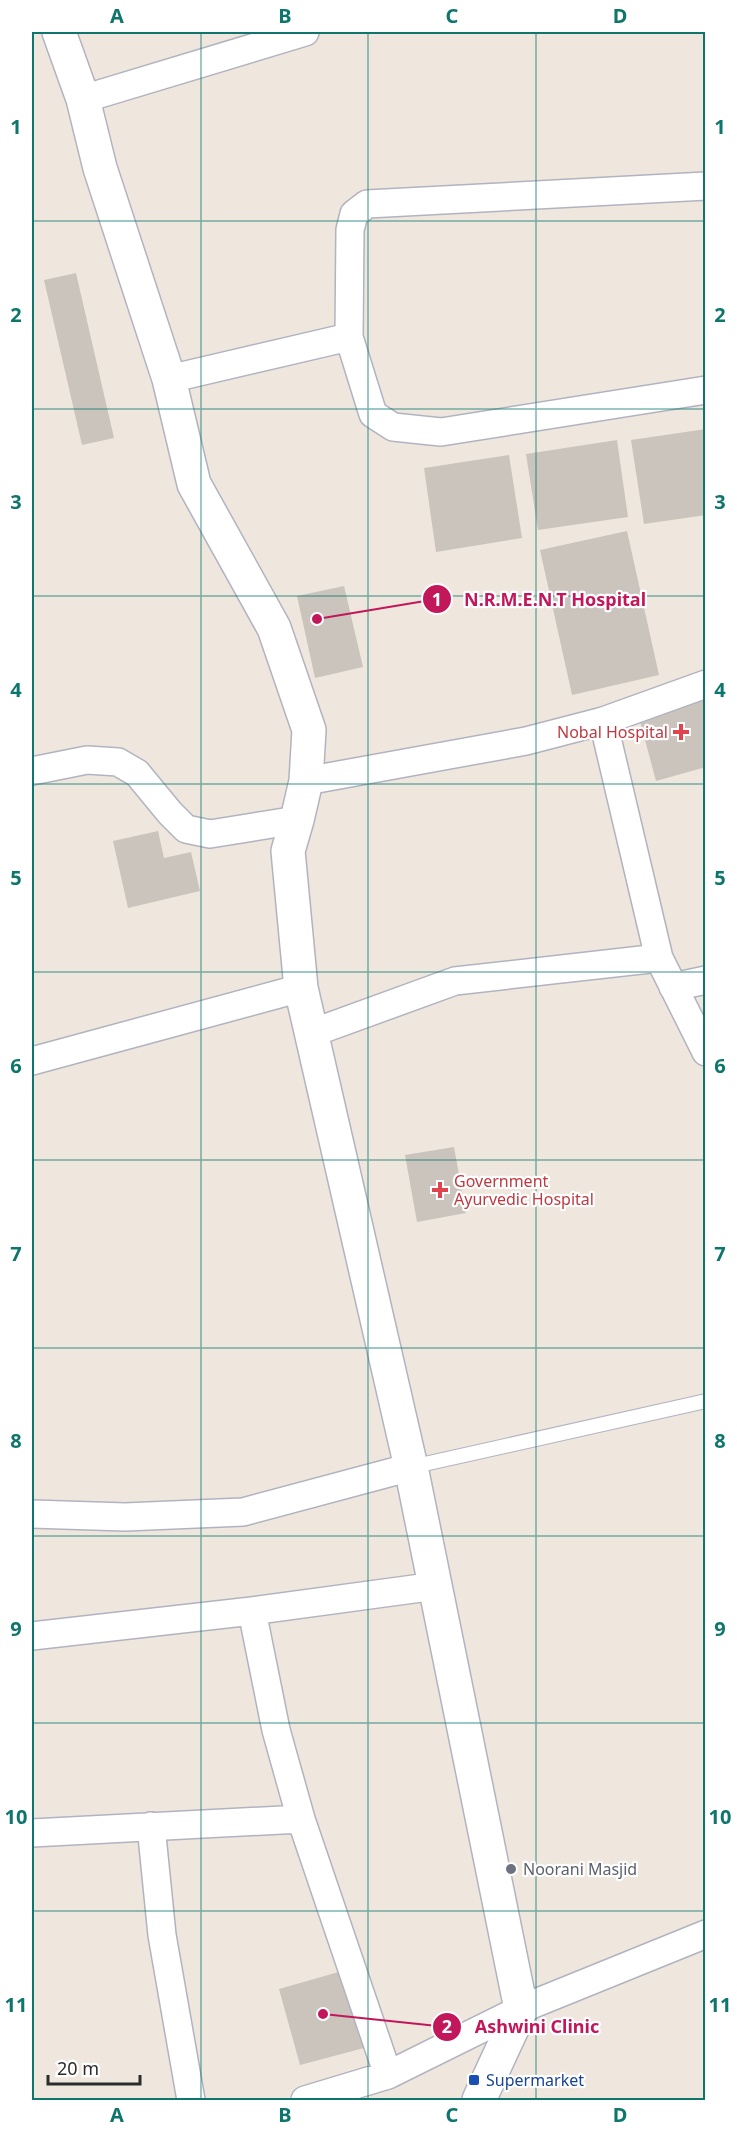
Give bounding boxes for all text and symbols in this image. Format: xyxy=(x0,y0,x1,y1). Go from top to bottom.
text: A xyxy=(110,2,124,29)
text: B xyxy=(278,2,292,29)
text: C xyxy=(446,2,459,29)
text: D xyxy=(613,2,627,29)
text: 1 xyxy=(10,113,22,140)
text: 1 xyxy=(714,113,726,140)
text: 2 xyxy=(10,301,22,328)
text: 2 xyxy=(714,301,726,328)
text: 3 xyxy=(10,488,22,515)
text: 3 xyxy=(714,488,726,515)
callout: N.R.M.E.N.T Hospital xyxy=(422,581,658,617)
text: 1 xyxy=(432,587,442,611)
text: N.R.M.E.N.T Hospital xyxy=(464,587,646,611)
text: 4 xyxy=(10,676,22,703)
text: 4 xyxy=(714,676,726,703)
place label: Nobal Hospital xyxy=(557,721,668,743)
marker: Nobal Hospital xyxy=(672,723,690,741)
text: 5 xyxy=(10,864,22,891)
text: 5 xyxy=(714,864,726,891)
text: 6 xyxy=(10,1052,22,1079)
text: 6 xyxy=(714,1052,726,1079)
place label: Government Ayurvedic Hospital xyxy=(454,1170,594,1210)
marker: Government Ayurvedic Hospital xyxy=(431,1181,449,1199)
text: 7 xyxy=(10,1240,22,1267)
text: 7 xyxy=(714,1240,726,1267)
text: 8 xyxy=(10,1427,22,1454)
text: 8 xyxy=(714,1427,726,1454)
text: 9 xyxy=(10,1615,22,1642)
text: 9 xyxy=(714,1615,726,1642)
text: 10 xyxy=(5,1803,27,1830)
text: 10 xyxy=(709,1803,731,1830)
place label: Noorani Masjid xyxy=(523,1858,637,1880)
marker: Noorani Masjid xyxy=(504,1862,518,1876)
text: 11 xyxy=(5,1991,27,2018)
text: 11 xyxy=(709,1991,731,2018)
callout: Ashwini Clinic xyxy=(432,2009,611,2045)
text: 2 xyxy=(442,2014,452,2038)
text: Ashwini Clinic xyxy=(475,2014,599,2038)
scale bar xyxy=(48,2048,140,2086)
text: 20 m xyxy=(57,2056,99,2080)
place label: Supermarket xyxy=(486,2069,584,2091)
marker: Supermarket xyxy=(467,2073,481,2087)
text: A xyxy=(110,2101,124,2128)
text: B xyxy=(278,2101,292,2128)
text: C xyxy=(446,2101,459,2128)
text: D xyxy=(613,2101,627,2128)

